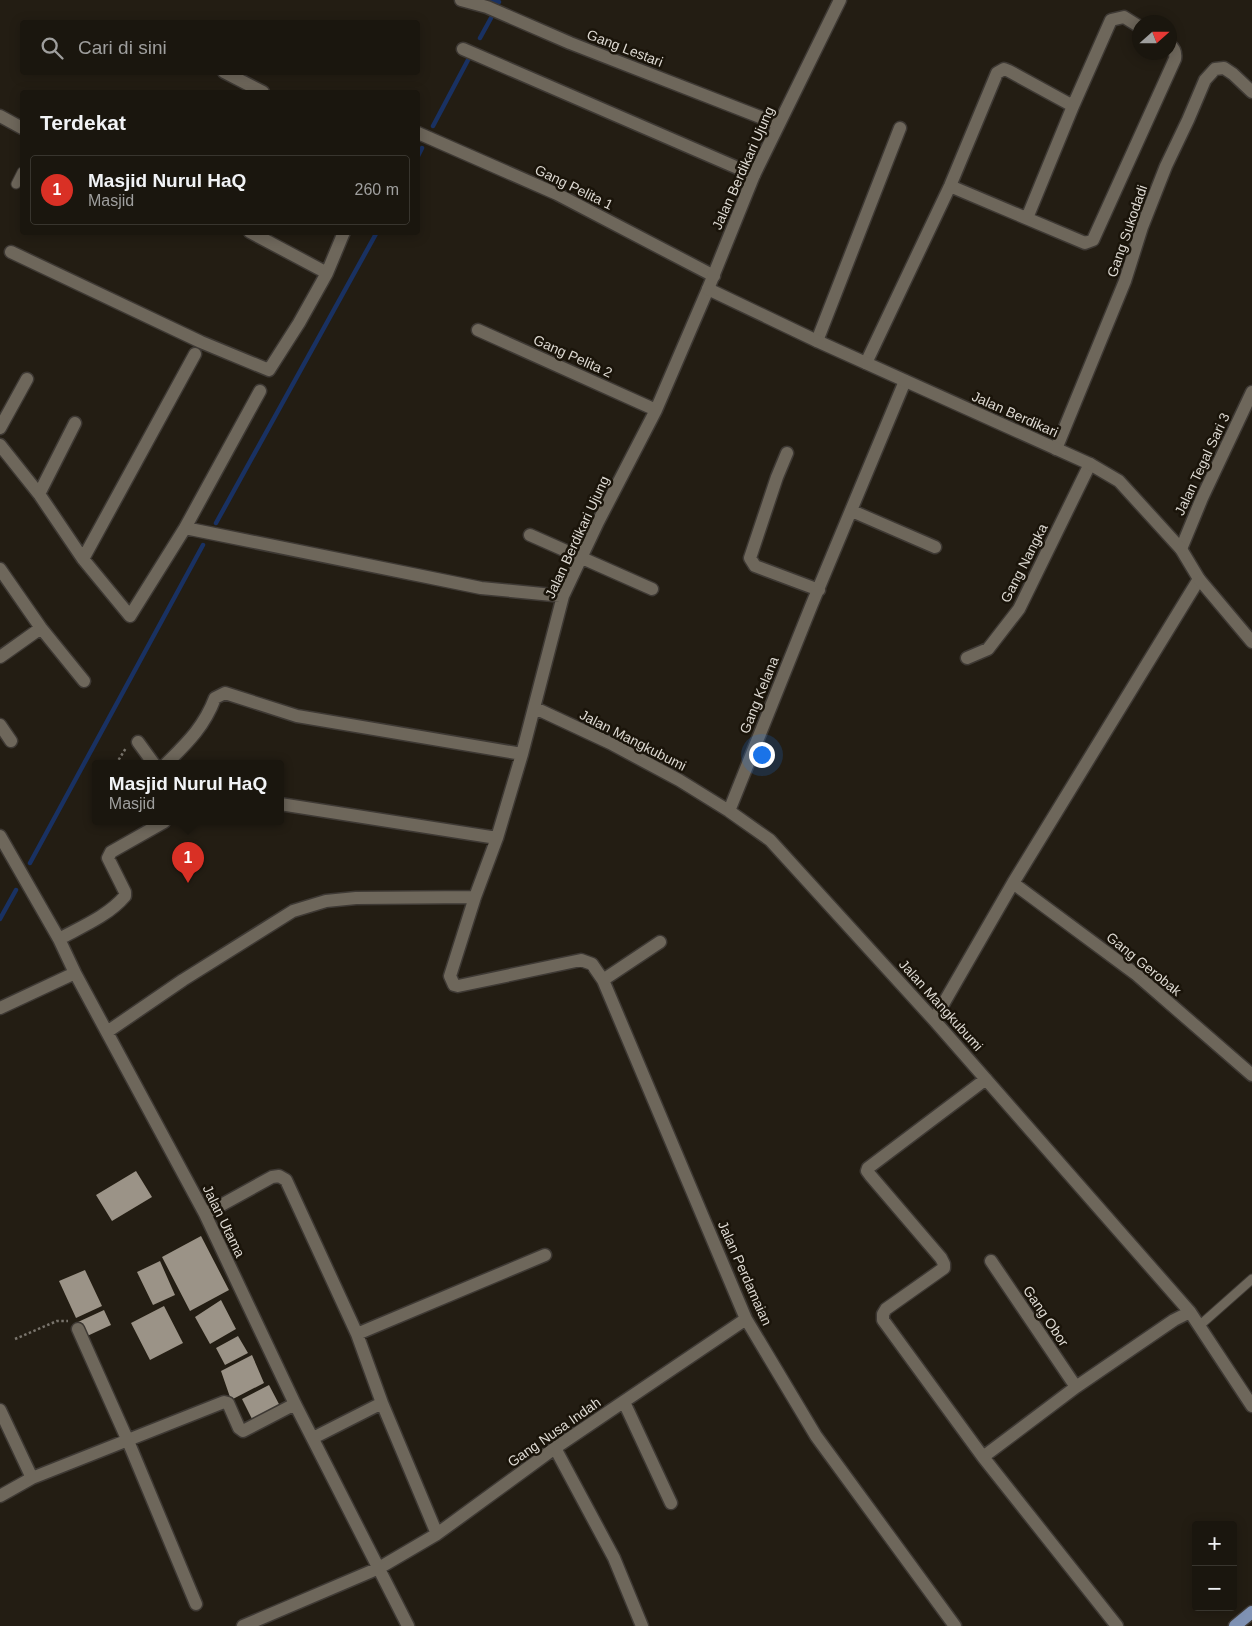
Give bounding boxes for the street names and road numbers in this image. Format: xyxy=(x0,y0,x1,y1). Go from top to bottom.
street label: Gang Lestari xyxy=(585,26,665,70)
street label: Jalan Berdikari Ujung xyxy=(709,104,777,232)
street label: Gang Pelita 1 xyxy=(532,161,616,213)
street label: Gang Sukodadi xyxy=(1104,183,1150,279)
street label: Gang Pelita 2 xyxy=(531,331,615,381)
street label: Jalan Berdikari xyxy=(969,388,1061,440)
street label: Jalan Tegal Sari 3 xyxy=(1171,410,1233,518)
street label: Jalan Berdikari Ujung xyxy=(542,473,612,601)
street label: Gang Nangka xyxy=(997,521,1051,605)
street label: Gang Kelana xyxy=(736,654,782,736)
street label: Jalan Mangkubumi xyxy=(577,706,689,774)
street label: Gang Gerobak xyxy=(1103,929,1185,1000)
street label: Jalan Mangkubumi xyxy=(896,956,986,1054)
street label: Jalan Utama xyxy=(200,1182,249,1260)
street label: Jalan Perdamaian xyxy=(715,1218,775,1328)
street label: Gang Obor xyxy=(1020,1283,1072,1349)
street label: Gang Nusa Indah xyxy=(504,1394,604,1470)

